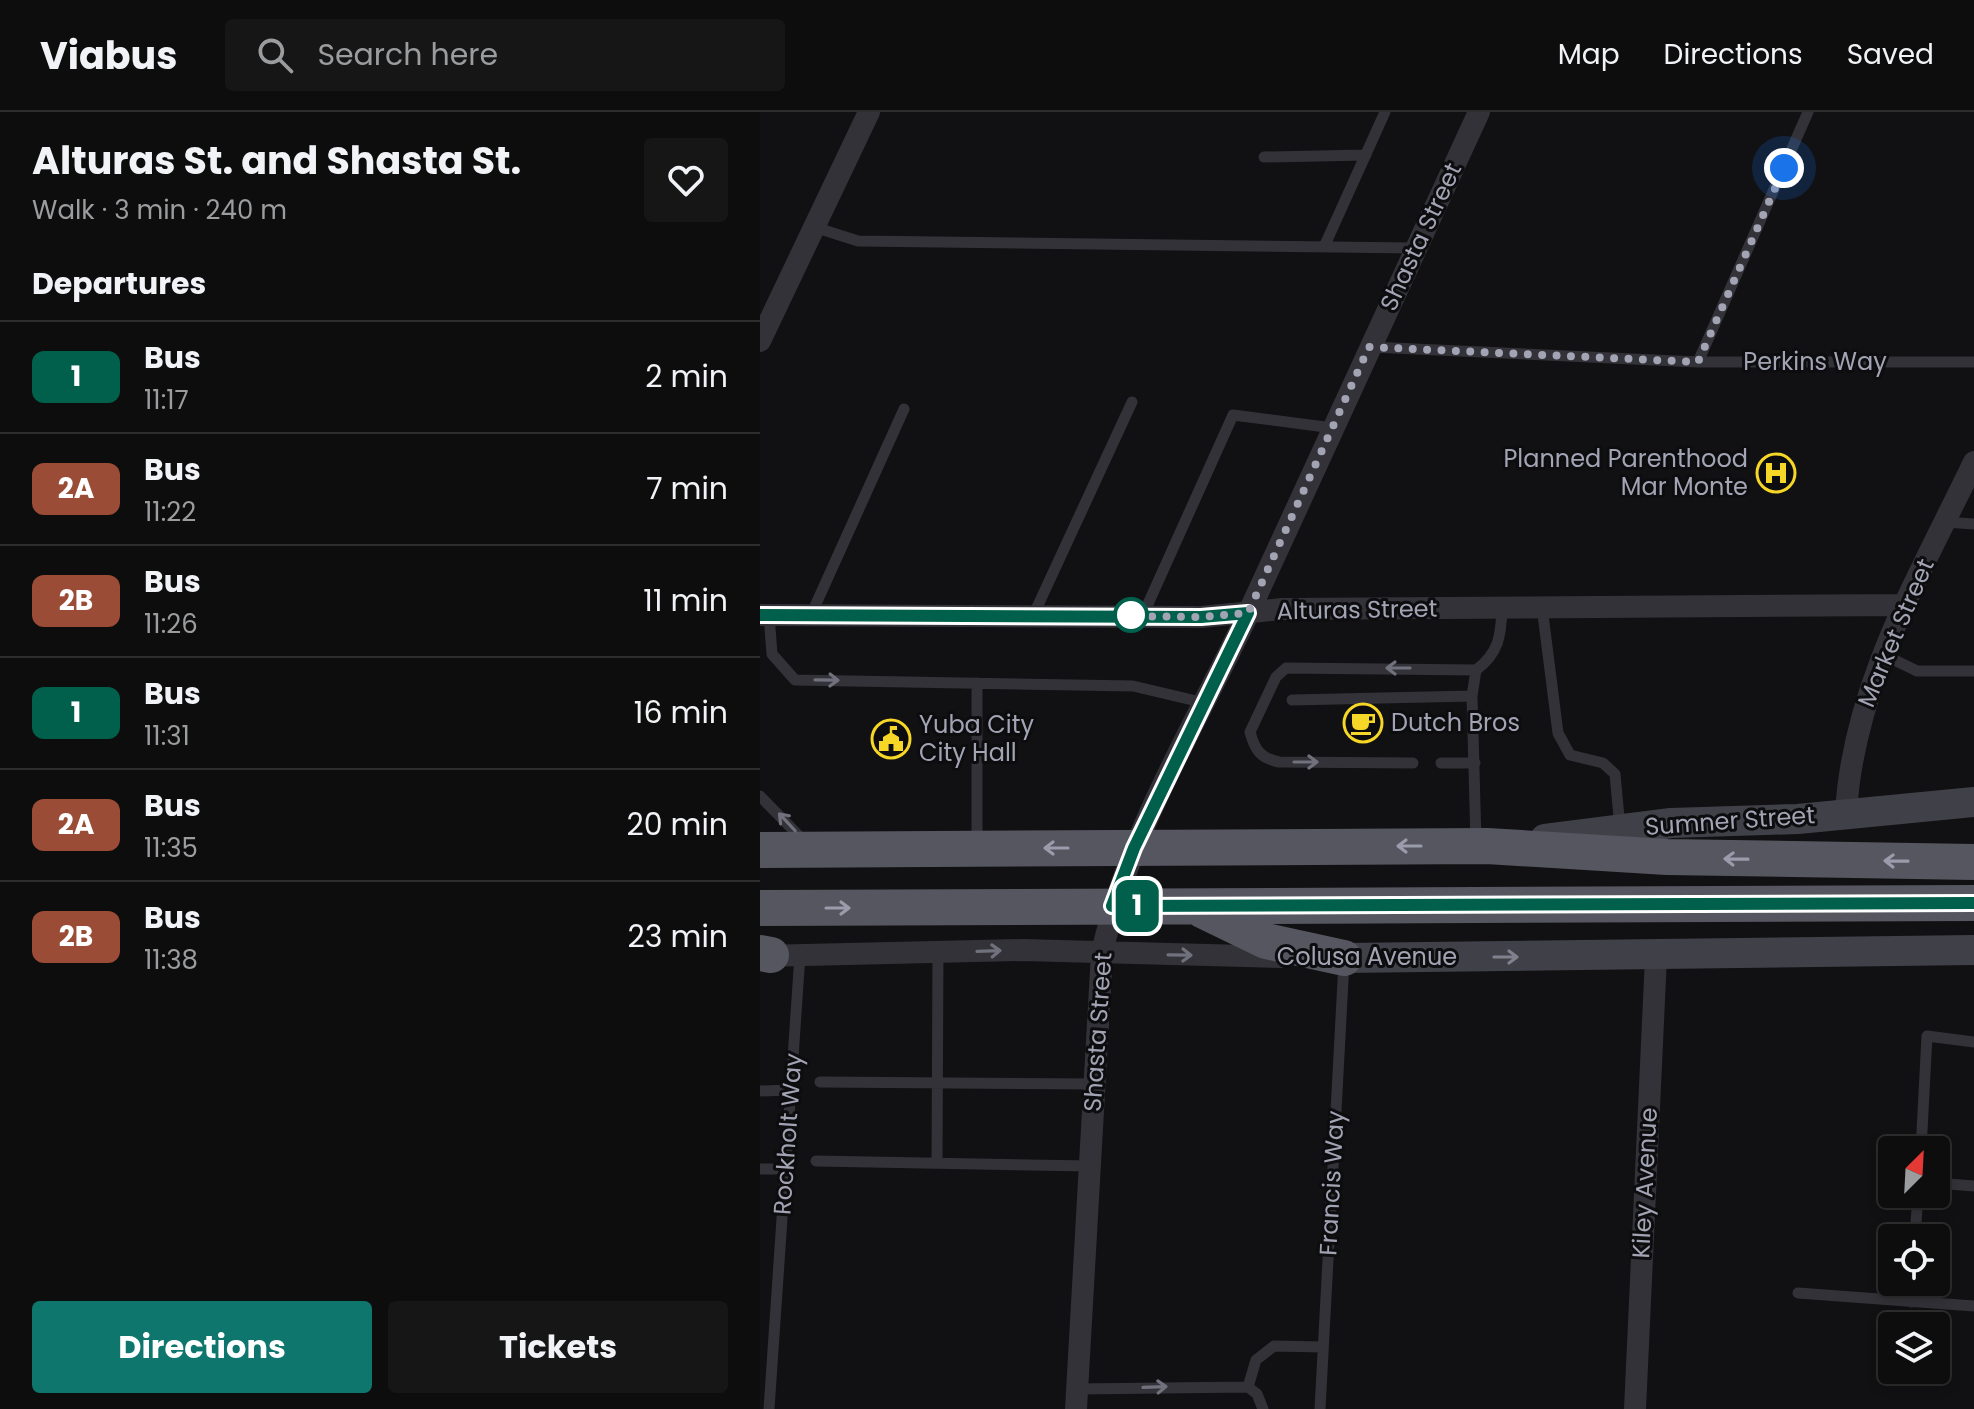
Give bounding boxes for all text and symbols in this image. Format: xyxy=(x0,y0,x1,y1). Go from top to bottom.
search box xyxy=(225,19,785,91)
text: Viabus xyxy=(40,29,177,82)
icon: search xyxy=(253,33,297,77)
text: Search here xyxy=(317,33,498,76)
text: Map xyxy=(1558,35,1620,74)
text: Directions xyxy=(1664,35,1803,74)
text: Saved xyxy=(1847,35,1934,74)
text: Alturas St. and Shasta St. xyxy=(32,134,521,187)
button: heart xyxy=(644,138,728,222)
your location xyxy=(1764,148,1804,188)
street label: Shasta Street xyxy=(1372,157,1469,316)
text: Walk · 3 min · 240 m xyxy=(32,192,287,228)
text: Departures xyxy=(32,262,206,305)
text: Bus xyxy=(144,336,201,379)
street label: Perkins Way xyxy=(1743,345,1887,378)
text: 2 min xyxy=(645,355,728,398)
text: 1 xyxy=(71,357,81,396)
text: 11:17 xyxy=(144,382,189,418)
place label: Planned Parenthood Mar Monte xyxy=(1503,442,1748,503)
text: Bus xyxy=(144,448,201,491)
hospital icon: Planned Parenthood Mar Monte xyxy=(1755,452,1797,494)
text: 7 min xyxy=(646,467,728,510)
text: 2A xyxy=(58,469,94,508)
text: 11:22 xyxy=(144,494,196,530)
street label: Market Street xyxy=(1849,553,1942,712)
text: Bus xyxy=(144,560,201,603)
text: 11 min xyxy=(643,579,728,622)
text: 2B xyxy=(59,581,93,620)
street label: Alturas Street xyxy=(1276,592,1438,627)
unlabelled marker xyxy=(1114,598,1148,632)
text: 11:26 xyxy=(144,606,198,642)
one-way arrow xyxy=(1385,660,1412,676)
text: Bus xyxy=(144,672,201,715)
one-way arrow xyxy=(813,673,840,688)
text: 16 min xyxy=(634,691,728,734)
text: 1 xyxy=(71,693,81,732)
cafe icon: Dutch Bros xyxy=(1342,702,1384,744)
place label: Dutch Bros xyxy=(1391,706,1520,739)
place label: Yuba City City Hall xyxy=(919,708,1034,769)
text: 11:31 xyxy=(144,718,190,754)
public building icon: Yuba City City Hall xyxy=(870,718,912,760)
one-way arrow xyxy=(1292,754,1319,770)
text: Bus xyxy=(144,784,201,827)
street label: Sumner Street xyxy=(1644,798,1816,843)
text: 20 min xyxy=(626,803,728,846)
text: 2A xyxy=(58,805,94,844)
one-way arrow xyxy=(777,812,796,832)
text: 11:35 xyxy=(144,830,198,866)
one-way arrow xyxy=(1396,838,1423,854)
one-way arrow xyxy=(1043,840,1070,856)
one-way arrow xyxy=(1723,851,1750,866)
one-way arrow xyxy=(1883,853,1910,869)
line badge: 1 xyxy=(1111,880,1163,932)
text: 1 xyxy=(1132,886,1142,925)
text: Bus xyxy=(144,896,201,939)
one-way arrow xyxy=(824,900,851,916)
text: 23 min xyxy=(628,915,728,958)
text: 2B xyxy=(59,917,93,956)
street label: Colusa Avenue xyxy=(1277,940,1457,973)
text: 11:38 xyxy=(144,942,198,978)
one-way arrow xyxy=(975,943,1002,958)
one-way arrow xyxy=(1166,947,1193,962)
one-way arrow xyxy=(1492,949,1519,965)
street label: Shasta Street xyxy=(1075,951,1120,1113)
street label: Rockholt Way xyxy=(765,1052,810,1216)
street label: Kiley Avenue xyxy=(1624,1107,1665,1259)
street label: Francis Way xyxy=(1311,1109,1352,1256)
north arrow xyxy=(1878,1136,1950,1208)
map controls xyxy=(1878,1136,1950,1384)
button: locate xyxy=(1878,1224,1950,1296)
button: Directions xyxy=(32,1301,372,1393)
button: Tickets xyxy=(388,1301,728,1393)
button: layers xyxy=(1878,1312,1950,1384)
one-way arrow xyxy=(1141,1379,1168,1395)

